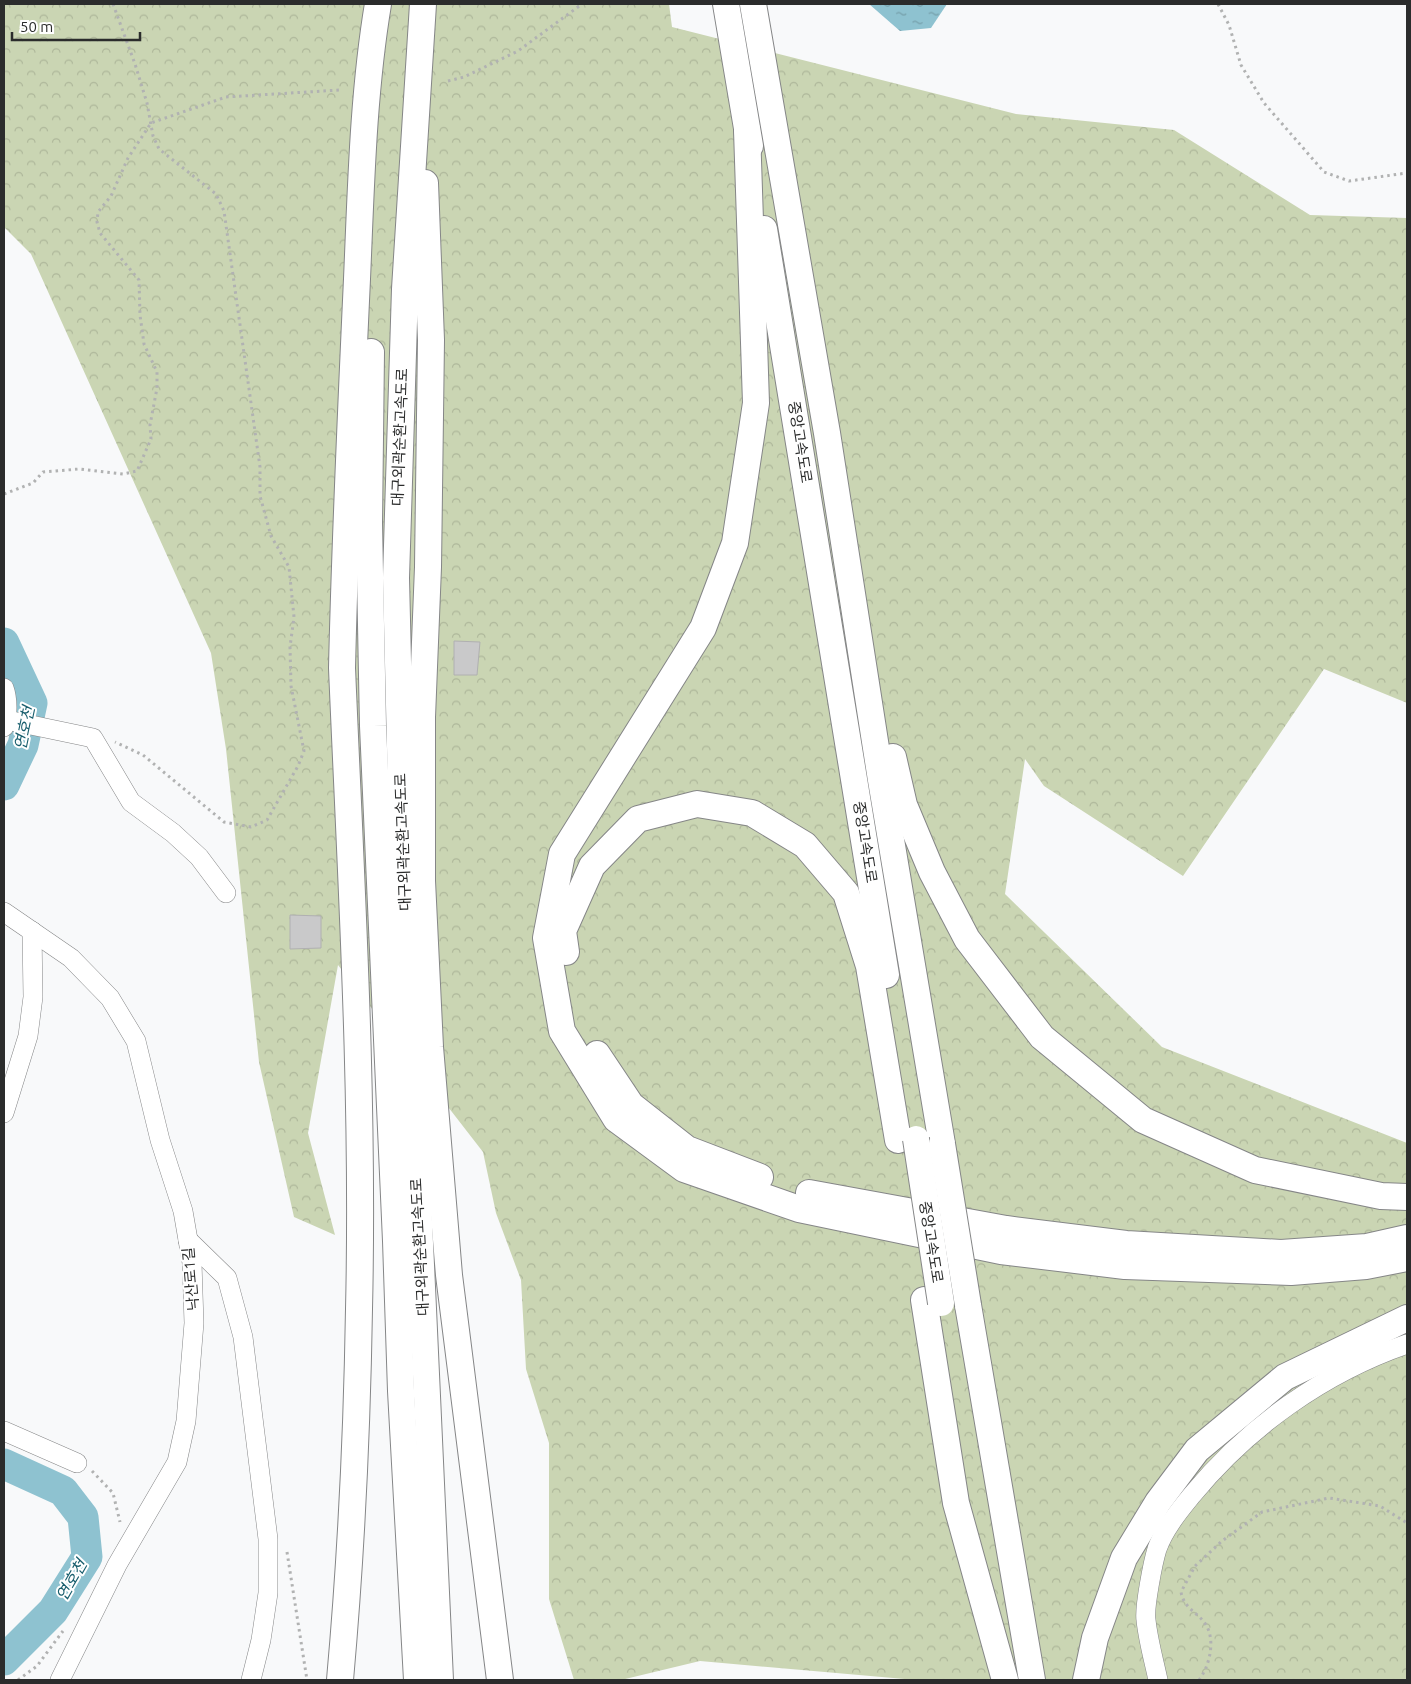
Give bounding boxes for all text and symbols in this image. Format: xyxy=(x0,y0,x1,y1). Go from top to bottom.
scale bar xyxy=(12,10,140,42)
text: 50 m xyxy=(20,18,53,35)
street label: 대구외곽순환고속도로 xyxy=(389,368,410,506)
street label: 중앙고속도로 xyxy=(786,400,815,484)
water label: 연호천 xyxy=(11,702,38,751)
street label: 대구외곽순환고속도로 xyxy=(392,773,413,911)
street label: 중앙고속도로 xyxy=(851,800,880,884)
street label: 대구외곽순환고속도로 xyxy=(407,1178,432,1316)
street label: 중앙고속도로 xyxy=(917,1200,946,1284)
street label: 낙산로1길 xyxy=(179,1247,202,1311)
water label: 연호천 xyxy=(52,1554,91,1604)

